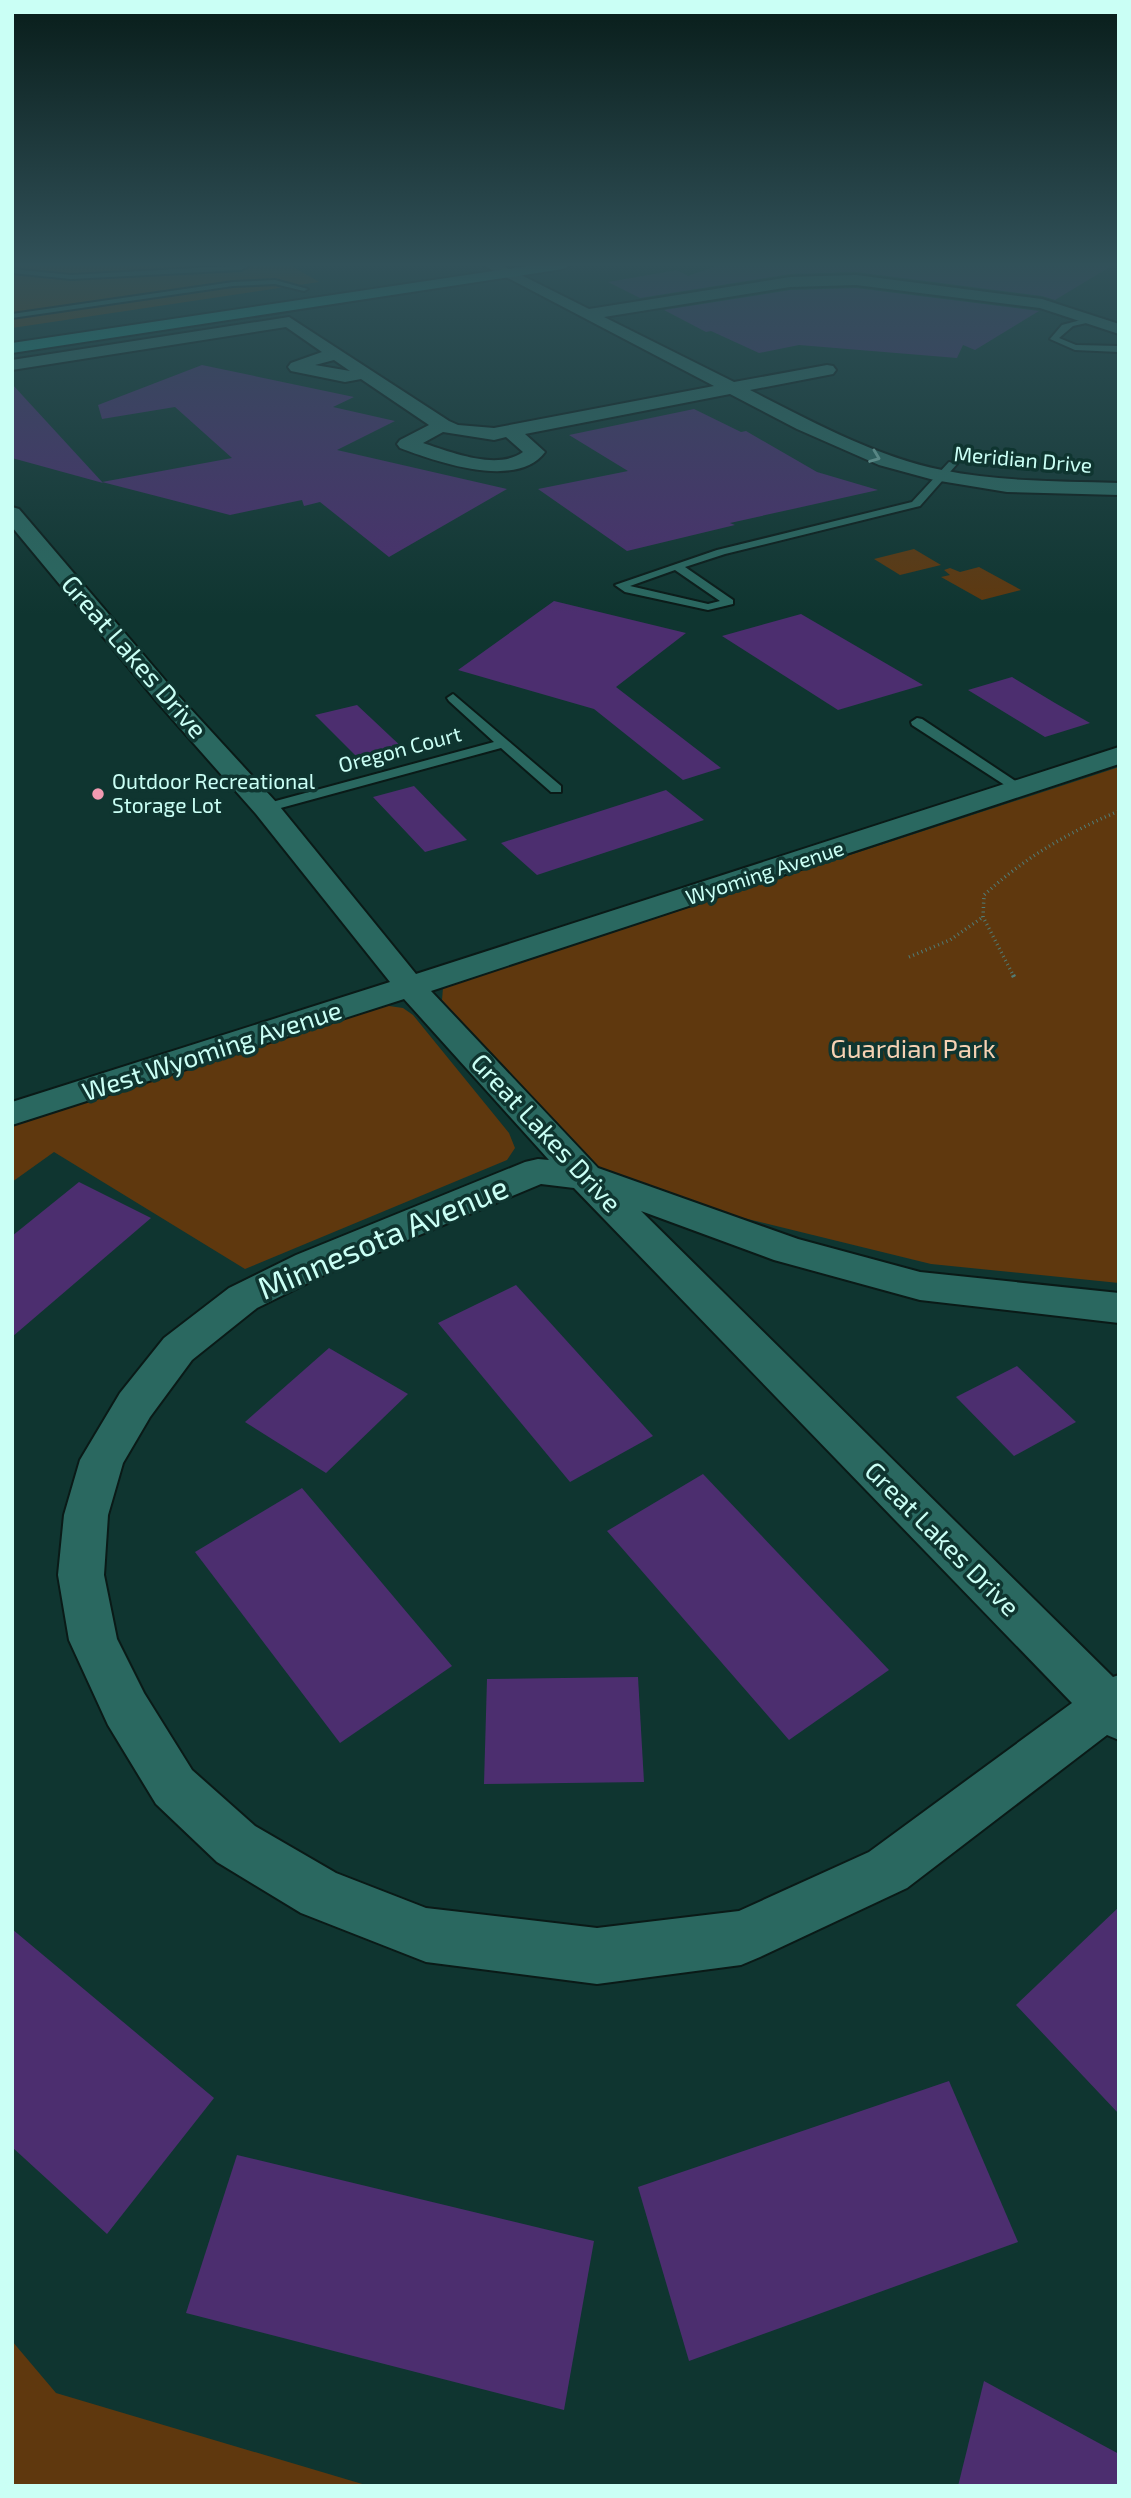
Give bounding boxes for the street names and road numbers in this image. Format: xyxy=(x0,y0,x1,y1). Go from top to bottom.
street label: Meridian Drive xyxy=(953,440,1093,477)
street label: Great Lakes Drive xyxy=(56,568,214,744)
street label: Oregon Court xyxy=(335,720,464,777)
street label: Wyoming Avenue xyxy=(682,834,847,909)
street label: West Wyoming Avenue xyxy=(78,993,345,1106)
street label: Great Lakes Drive xyxy=(466,1046,629,1218)
street label: Minnesota Avenue xyxy=(251,1166,513,1306)
street label: Great Lakes Drive xyxy=(859,1454,1027,1622)

